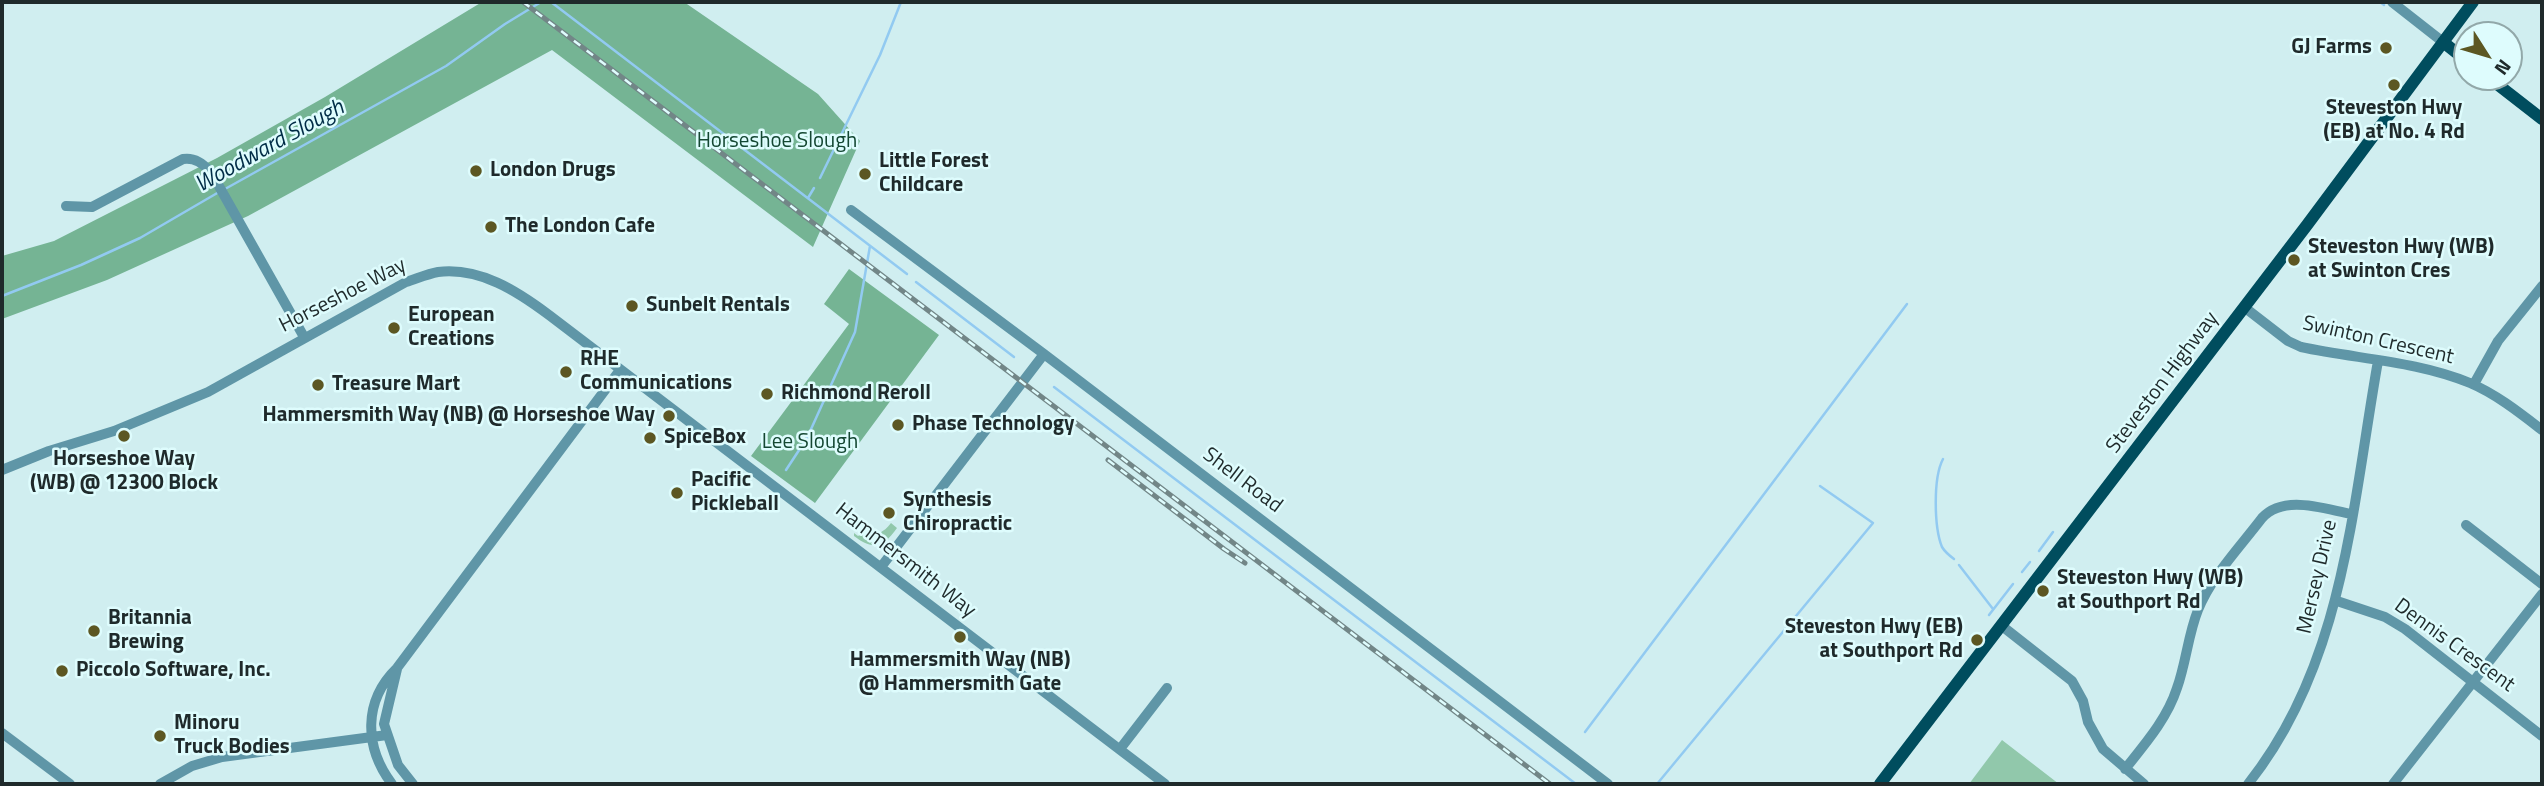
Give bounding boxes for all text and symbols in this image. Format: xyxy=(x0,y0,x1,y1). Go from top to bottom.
north arrow xyxy=(2453,21,2523,91)
place label: GJ Farms xyxy=(2291,35,2372,61)
marker: GJ Farms xyxy=(2378,40,2394,56)
text: N xyxy=(2488,54,2519,82)
marker: Steveston Hwy (EB) at No. 4 Rd xyxy=(2386,77,2402,93)
water label: Woodward Slough xyxy=(191,95,349,199)
place label: Steveston Hwy (EB) at No. 4 Rd xyxy=(2323,96,2465,146)
park label: Horseshoe Slough xyxy=(697,129,857,155)
place label: Little Forest Childcare xyxy=(879,149,989,199)
place label: London Drugs xyxy=(490,158,616,184)
marker: London Drugs xyxy=(468,163,484,179)
marker: Little Forest Childcare xyxy=(857,166,873,182)
place label: The London Cafe xyxy=(505,214,655,240)
marker: The London Cafe xyxy=(483,219,499,235)
place label: Steveston Hwy (WB) at Swinton Cres xyxy=(2308,235,2494,285)
marker: Steveston Hwy (WB) at Swinton Cres xyxy=(2286,252,2302,268)
street label: Horseshoe Way xyxy=(275,253,411,339)
place label: Sunbelt Rentals xyxy=(646,293,790,319)
marker: Sunbelt Rentals xyxy=(624,298,640,314)
place label: European Creations xyxy=(408,303,495,353)
street label: Steveston Highway xyxy=(2102,307,2224,459)
street label: Swinton Crescent xyxy=(2300,311,2456,371)
marker: European Creations xyxy=(386,320,402,336)
place label: RHE Communications xyxy=(580,347,732,397)
marker: RHE Communications xyxy=(558,364,574,380)
place label: Treasure Mart xyxy=(332,372,460,398)
marker: Treasure Mart xyxy=(310,377,326,393)
place label: Richmond Reroll xyxy=(781,381,931,407)
marker: Richmond Reroll xyxy=(759,386,775,402)
place label: Hammersmith Way (NB) @ Horseshoe Way xyxy=(263,403,655,429)
marker: Hammersmith Way (NB) @ Horseshoe Way xyxy=(661,408,677,424)
place label: Phase Technology xyxy=(912,412,1075,438)
marker: Phase Technology xyxy=(890,417,906,433)
place label: SpiceBox xyxy=(664,425,746,451)
marker: Horseshoe Way (WB) @ 12300 Block xyxy=(116,428,132,444)
marker: SpiceBox xyxy=(642,430,658,446)
park label: Lee Slough xyxy=(762,430,858,456)
street label: Shell Road xyxy=(1197,443,1287,519)
place label: Horseshoe Way (WB) @ 12300 Block xyxy=(30,447,218,497)
place label: Pacific Pickleball xyxy=(691,468,779,518)
marker: Pacific Pickleball xyxy=(669,485,685,501)
place label: Synthesis Chiropractic xyxy=(903,488,1012,538)
street label: Hammersmith Way xyxy=(830,498,980,624)
marker: Synthesis Chiropractic xyxy=(881,505,897,521)
street label: Mersey Drive xyxy=(2293,518,2343,636)
place label: Steveston Hwy (WB) at Southport Rd xyxy=(2057,566,2243,616)
marker: Steveston Hwy (WB) at Southport Rd xyxy=(2035,583,2051,599)
street label: Dennis Crescent xyxy=(2389,594,2519,698)
place label: Britannia Brewing xyxy=(108,606,192,656)
place label: Steveston Hwy (EB) at Southport Rd xyxy=(1785,615,1963,665)
marker: Britannia Brewing xyxy=(86,623,102,639)
marker: Hammersmith Way (NB) @ Hammersmith Gate xyxy=(952,629,968,645)
marker: Steveston Hwy (EB) at Southport Rd xyxy=(1969,632,1985,648)
place label: Hammersmith Way (NB) @ Hammersmith Gate xyxy=(850,648,1070,698)
place label: Piccolo Software, Inc. xyxy=(76,658,271,684)
marker: Piccolo Software, Inc. xyxy=(54,663,70,679)
place label: Minoru Truck Bodies xyxy=(174,711,290,761)
marker: Minoru Truck Bodies xyxy=(152,728,168,744)

